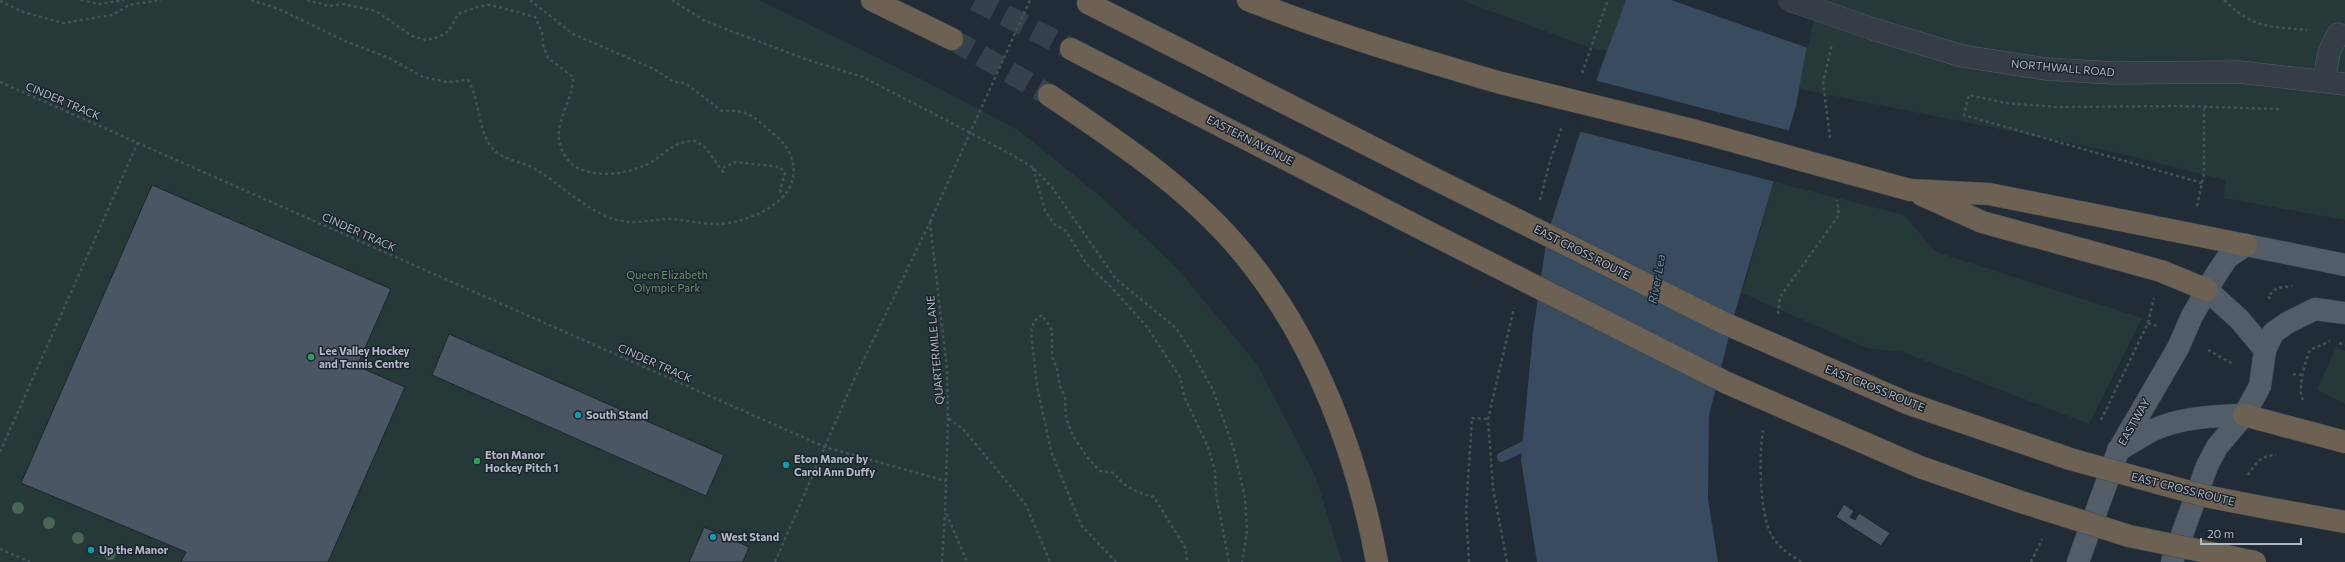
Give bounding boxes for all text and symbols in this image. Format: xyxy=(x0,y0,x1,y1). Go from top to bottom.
street label: NORTHWALL ROAD xyxy=(2011,56,2115,79)
street label: CINDER TRACK xyxy=(24,79,103,122)
street label: EASTERN AVENUE xyxy=(1205,112,1296,167)
street label: CINDER TRACK xyxy=(320,209,399,254)
street label: EAST CROSS ROUTE xyxy=(1532,222,1632,281)
water label: River Lea xyxy=(1645,253,1667,305)
park label: Queen Elizabeth Olympic Park xyxy=(626,268,708,294)
street label: QUARTERMILE LANE xyxy=(923,295,946,405)
street label: CINDER TRACK xyxy=(616,340,695,385)
place label: Lee Valley Hockey and Tennis Centre xyxy=(319,344,410,370)
marker: Lee Valley Hockey and Tennis Centre xyxy=(306,352,316,362)
street label: EAST CROSS ROUTE xyxy=(1824,362,1927,413)
street label: EASTWAY xyxy=(2115,396,2152,447)
place label: South Stand xyxy=(586,408,648,421)
marker: South Stand xyxy=(573,410,583,420)
place label: Eton Manor Hockey Pitch 1 xyxy=(485,448,559,474)
place label: Eton Manor by Carol Ann Duffy xyxy=(794,452,875,478)
marker: Eton Manor Hockey Pitch 1 xyxy=(472,456,482,466)
marker: Eton Manor by Carol Ann Duffy xyxy=(781,460,791,470)
street label: EAST CROSS ROUTE xyxy=(2130,469,2236,508)
scale bar xyxy=(2201,520,2301,546)
text: 20 m xyxy=(2207,526,2234,540)
place label: West Stand xyxy=(721,530,779,543)
marker: West Stand xyxy=(708,532,718,542)
place label: Up the Manor xyxy=(99,543,169,556)
marker: Up the Manor xyxy=(86,545,96,555)

